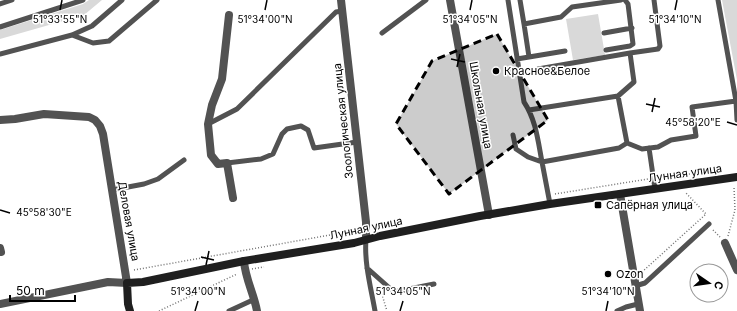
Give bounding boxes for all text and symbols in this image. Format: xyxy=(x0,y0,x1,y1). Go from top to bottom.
text: 51°33'55"N xyxy=(33,13,87,25)
text: 51°34'00"N xyxy=(237,13,293,25)
text: 51°34'05"N xyxy=(443,13,497,25)
text: 51°34'10"N xyxy=(649,13,701,25)
street label: Школьная улица xyxy=(466,60,496,150)
street label: Зоологическая улица xyxy=(330,63,356,179)
place label: Красное&Белое xyxy=(504,64,590,78)
marker: Красное&Белое xyxy=(491,66,501,76)
text: 45°58'20"E xyxy=(665,116,721,128)
street label: Лунная улица xyxy=(647,161,723,185)
street label: Деловая улица xyxy=(115,180,143,262)
place label: Сапёрная улица xyxy=(606,198,693,212)
marker: Сапёрная улица xyxy=(593,200,603,210)
text: 45°58'30"E xyxy=(16,206,72,218)
street label: Лунная улица xyxy=(328,213,404,243)
north arrow xyxy=(689,263,729,303)
place label: Ozon xyxy=(616,267,643,281)
marker: Ozon xyxy=(603,269,613,279)
scale bar xyxy=(10,277,75,303)
text: С xyxy=(711,280,726,291)
text: 50 m xyxy=(16,283,45,298)
text: 51°34'00"N xyxy=(170,285,226,297)
text: 51°34'05"N xyxy=(376,285,430,297)
text: 51°34'10"N xyxy=(582,285,634,297)

